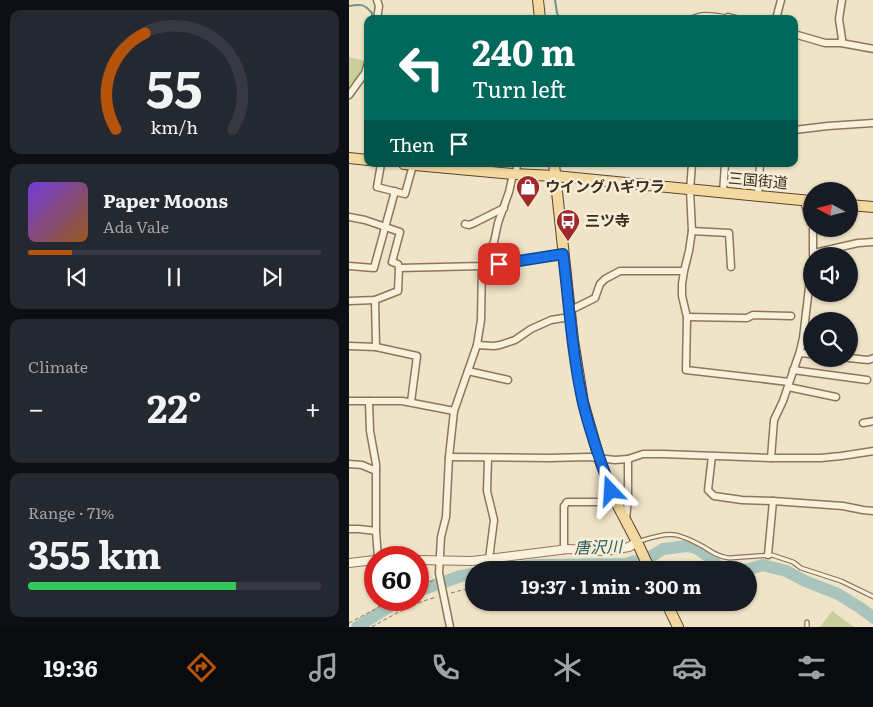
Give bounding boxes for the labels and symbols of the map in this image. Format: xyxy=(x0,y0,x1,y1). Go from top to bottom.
street label: 三国街道 xyxy=(727,165,789,194)
shop icon: ウイングハギワラ xyxy=(515,174,541,208)
place label: ウイングハギワラ xyxy=(545,174,665,197)
north arrow xyxy=(803,182,858,238)
bus stop icon: 三ツ寺 xyxy=(555,208,581,242)
place label: 三ツ寺 xyxy=(585,208,630,231)
pin xyxy=(478,243,520,285)
position arrow xyxy=(584,464,636,516)
water label: 唐沢川 xyxy=(574,533,624,559)
speed limit sign: 60 xyxy=(364,546,429,611)

